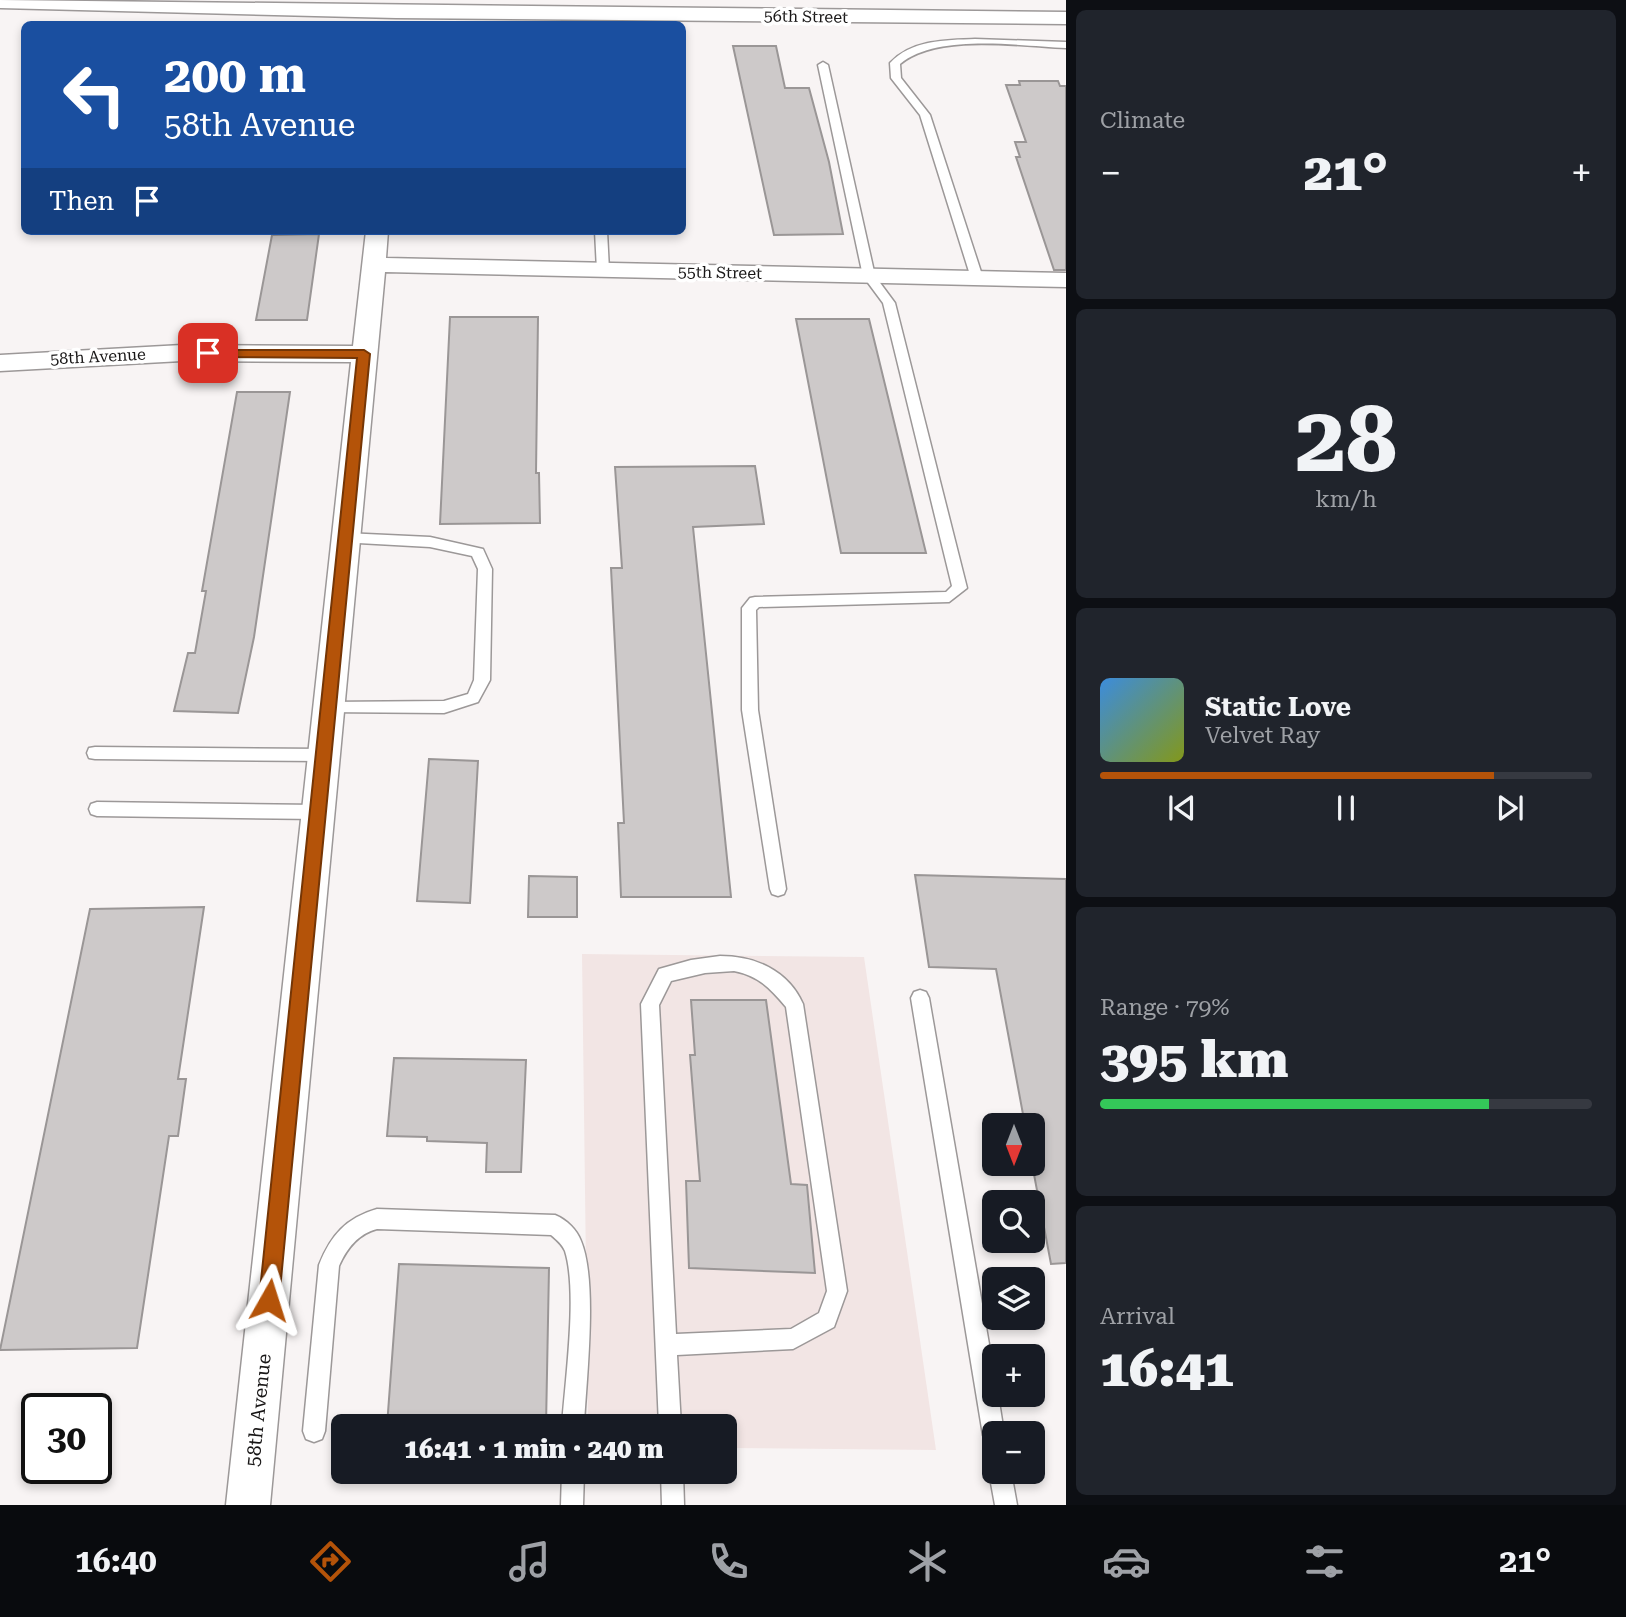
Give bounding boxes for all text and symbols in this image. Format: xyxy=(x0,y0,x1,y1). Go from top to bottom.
street label: 56th Street xyxy=(764,6,848,27)
text: 200 m xyxy=(164,47,306,104)
icon: left xyxy=(49,49,140,140)
text: 58th Avenue xyxy=(164,106,355,144)
text: Climate xyxy=(1100,107,1185,134)
text: 21° xyxy=(1304,142,1388,203)
text: − xyxy=(1100,151,1121,195)
text: + xyxy=(1571,151,1592,195)
icon: arrive xyxy=(128,182,166,220)
text: Then xyxy=(49,186,114,216)
street label: 55th Street xyxy=(678,262,762,283)
pin xyxy=(178,323,238,383)
icon: arrive xyxy=(189,334,227,372)
street label: 58th Avenue xyxy=(50,344,146,368)
text: 28 xyxy=(1295,387,1397,493)
text: km/h xyxy=(1315,486,1377,513)
text: Static Love xyxy=(1205,692,1351,722)
text: Velvet Ray xyxy=(1205,722,1320,749)
icon: previous xyxy=(1163,789,1201,827)
icon: pause xyxy=(1327,789,1365,827)
icon: next xyxy=(1491,789,1529,827)
text: Range · 79% xyxy=(1100,994,1229,1021)
text: 395 km xyxy=(1100,1029,1288,1090)
north arrow xyxy=(982,1113,1045,1176)
map controls xyxy=(982,1113,1045,1484)
button: search xyxy=(982,1190,1045,1253)
position arrow xyxy=(232,1263,306,1337)
button: layers xyxy=(982,1267,1045,1330)
text: Arrival xyxy=(1100,1303,1175,1330)
text: 16:41 xyxy=(1100,1338,1234,1399)
button: + xyxy=(982,1344,1045,1407)
street label: 58th Avenue xyxy=(241,1352,276,1468)
speed limit sign: 30 xyxy=(21,1393,112,1484)
button: − xyxy=(982,1421,1045,1484)
text: 16:41 · 1 min · 240 m xyxy=(404,1434,664,1464)
icon: directions xyxy=(306,1537,355,1586)
icon: music xyxy=(505,1537,554,1586)
icon: phone xyxy=(704,1537,753,1586)
icon: climate xyxy=(903,1537,952,1586)
icon: car xyxy=(1102,1537,1151,1586)
icon: filters xyxy=(1300,1537,1349,1586)
text: 16:40 xyxy=(75,1542,157,1580)
text: 21° xyxy=(1499,1542,1551,1580)

